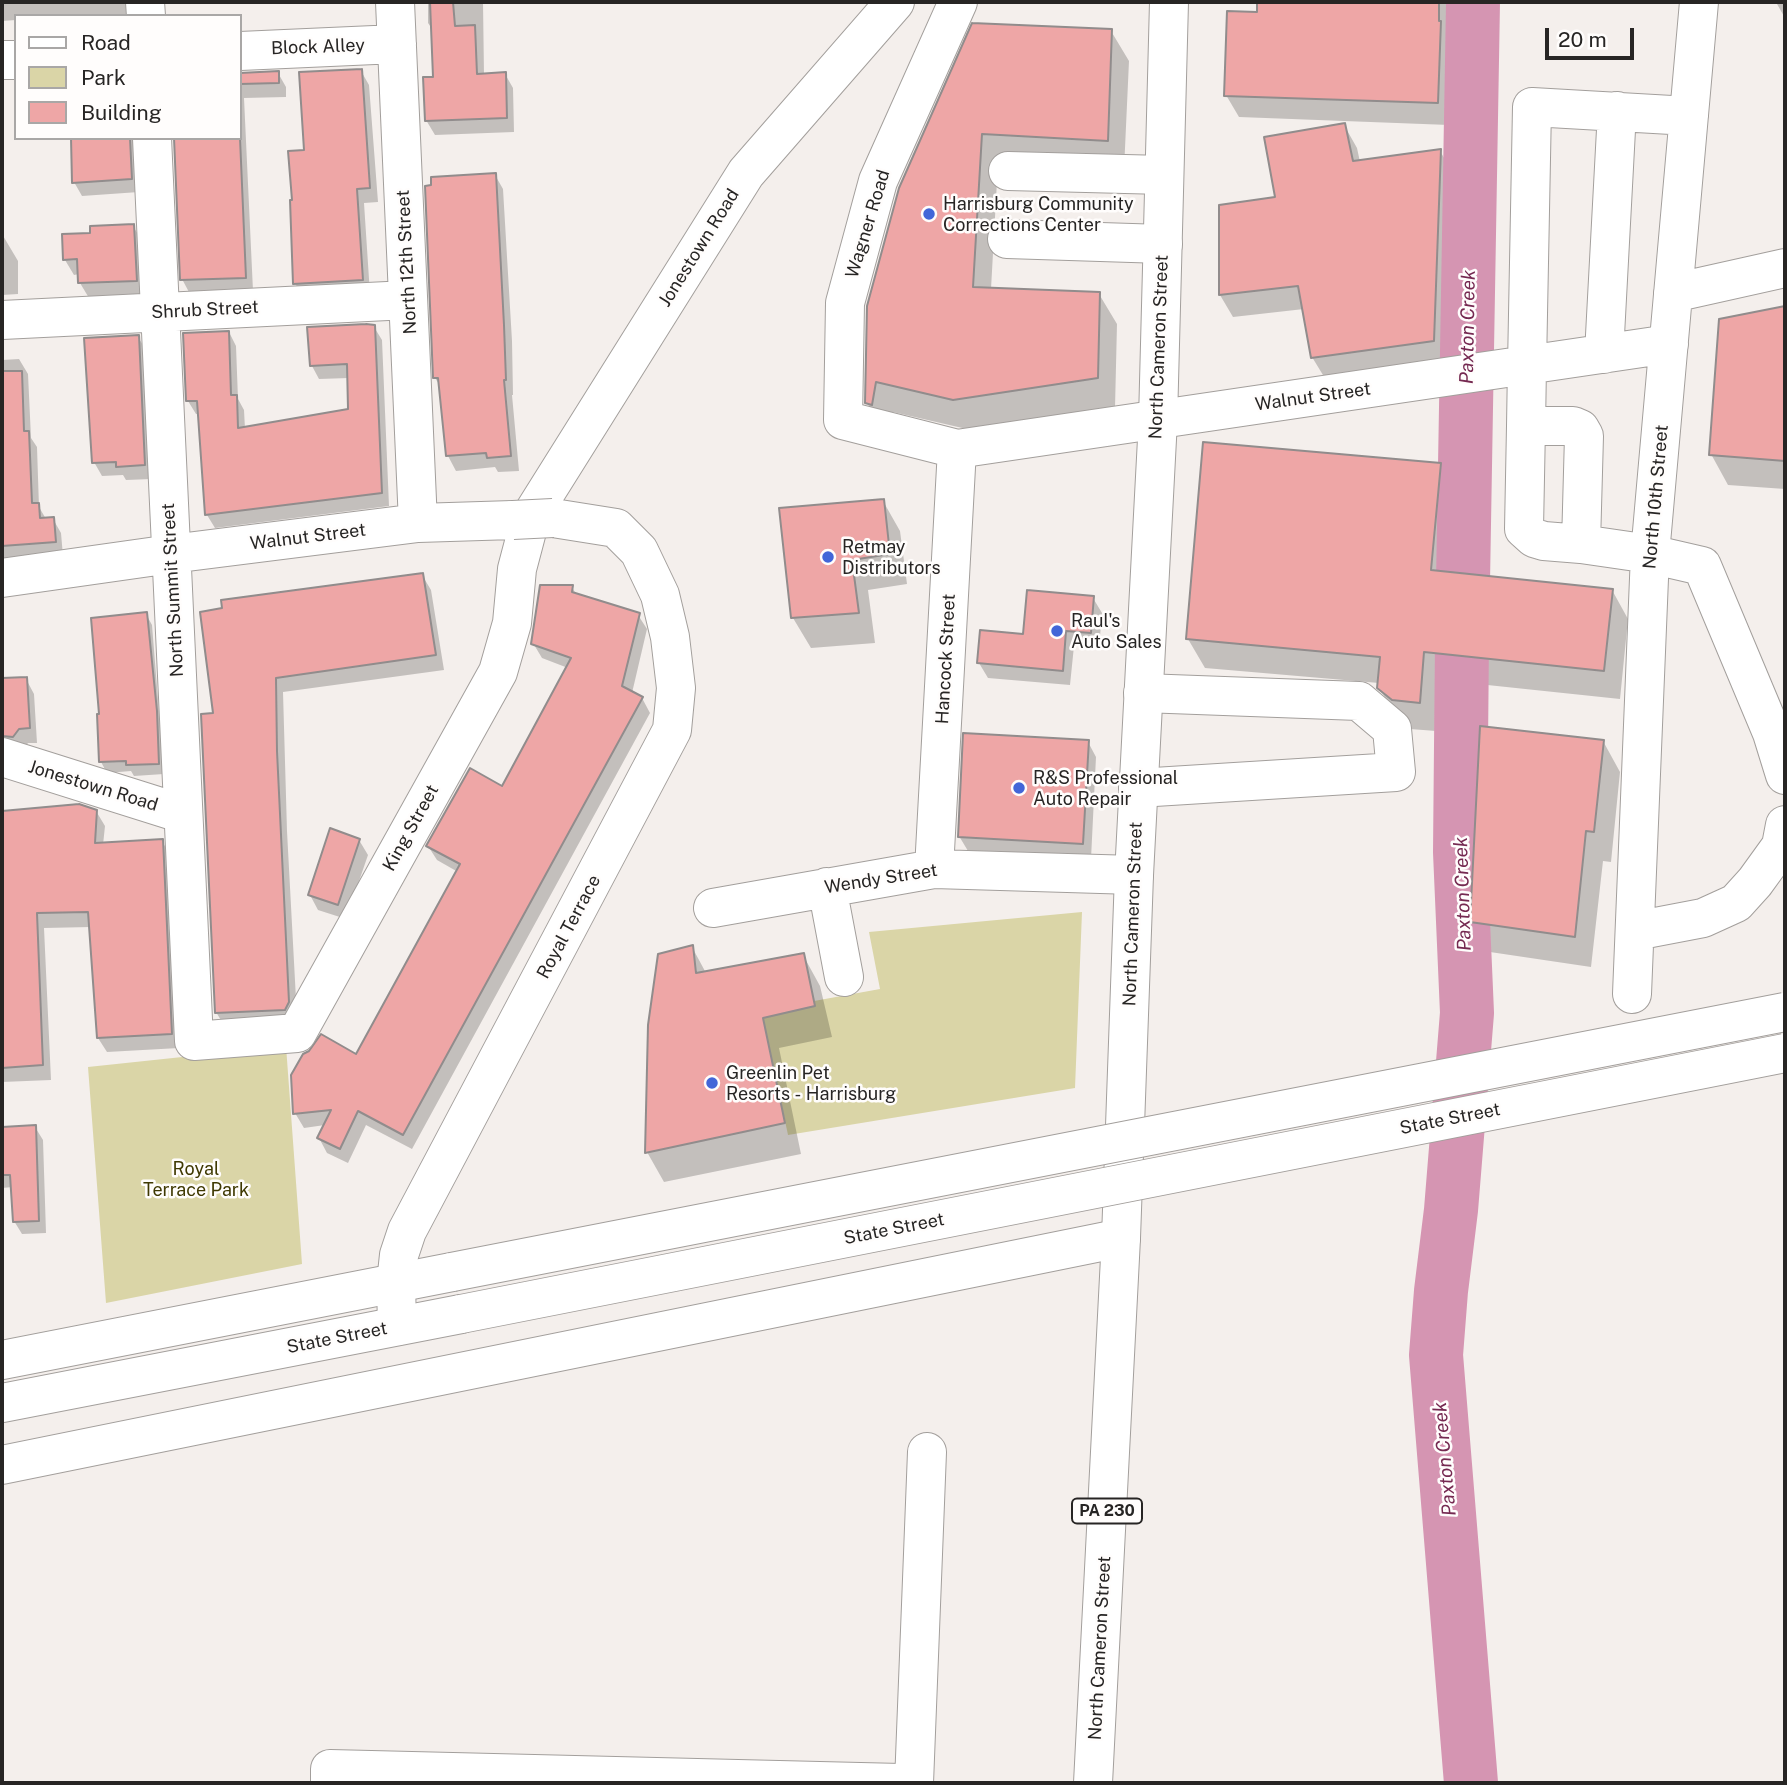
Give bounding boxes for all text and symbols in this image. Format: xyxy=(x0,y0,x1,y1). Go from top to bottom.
legend xyxy=(14,14,242,140)
scale bar xyxy=(1549,14,1638,58)
text: 20 m xyxy=(1558,27,1607,52)
text: Road xyxy=(81,30,131,55)
street label: Block Alley xyxy=(271,35,365,59)
text: Park xyxy=(81,65,126,90)
text: Building xyxy=(81,100,162,125)
street label: Wagner Road xyxy=(841,167,895,281)
street label: Jonestown Road xyxy=(654,185,744,311)
street label: North 12th Street xyxy=(392,189,422,335)
place label: Harrisburg Community Corrections Center xyxy=(943,193,1134,235)
marker: Harrisburg Community Corrections Center xyxy=(921,206,937,222)
street label: North Cameron Street xyxy=(1145,254,1173,440)
water label: Paxton Creek xyxy=(1456,270,1480,384)
street label: Shrub Street xyxy=(151,296,259,324)
street label: Walnut Street xyxy=(1254,378,1372,416)
street label: North 10th Street xyxy=(1639,424,1673,570)
street label: North Summit Street xyxy=(158,502,188,678)
street label: Walnut Street xyxy=(249,519,367,555)
place label: Retmay Distributors xyxy=(842,536,941,578)
marker: Retmay Distributors xyxy=(820,549,836,565)
street label: Hancock Street xyxy=(932,593,960,725)
place label: Raul's Auto Sales xyxy=(1071,610,1162,652)
marker: Raul's Auto Sales xyxy=(1049,623,1065,639)
street label: Jonestown Road xyxy=(25,756,161,816)
place label: R&S Professional Auto Repair xyxy=(1033,767,1178,810)
marker: R&S Professional Auto Repair xyxy=(1011,780,1027,796)
street label: King Street xyxy=(378,781,444,875)
street label: North Cameron Street xyxy=(1119,821,1147,1007)
water label: Paxton Creek xyxy=(1450,837,1476,951)
street label: Wendy Street xyxy=(823,859,939,899)
street label: Royal Terrace xyxy=(533,871,605,983)
place label: Greenlin Pet Resorts - Harrisburg xyxy=(726,1062,896,1104)
marker: Greenlin Pet Resorts - Harrisburg xyxy=(704,1075,720,1091)
street label: State Street xyxy=(1398,1099,1502,1139)
park label: Royal Terrace Park xyxy=(143,1158,249,1200)
street label: State Street xyxy=(842,1209,946,1249)
street label: State Street xyxy=(285,1318,389,1358)
water label: Paxton Creek xyxy=(1429,1401,1461,1517)
road number: PA 230 xyxy=(1072,1498,1142,1524)
street label: North Cameron Street xyxy=(1084,1555,1116,1741)

